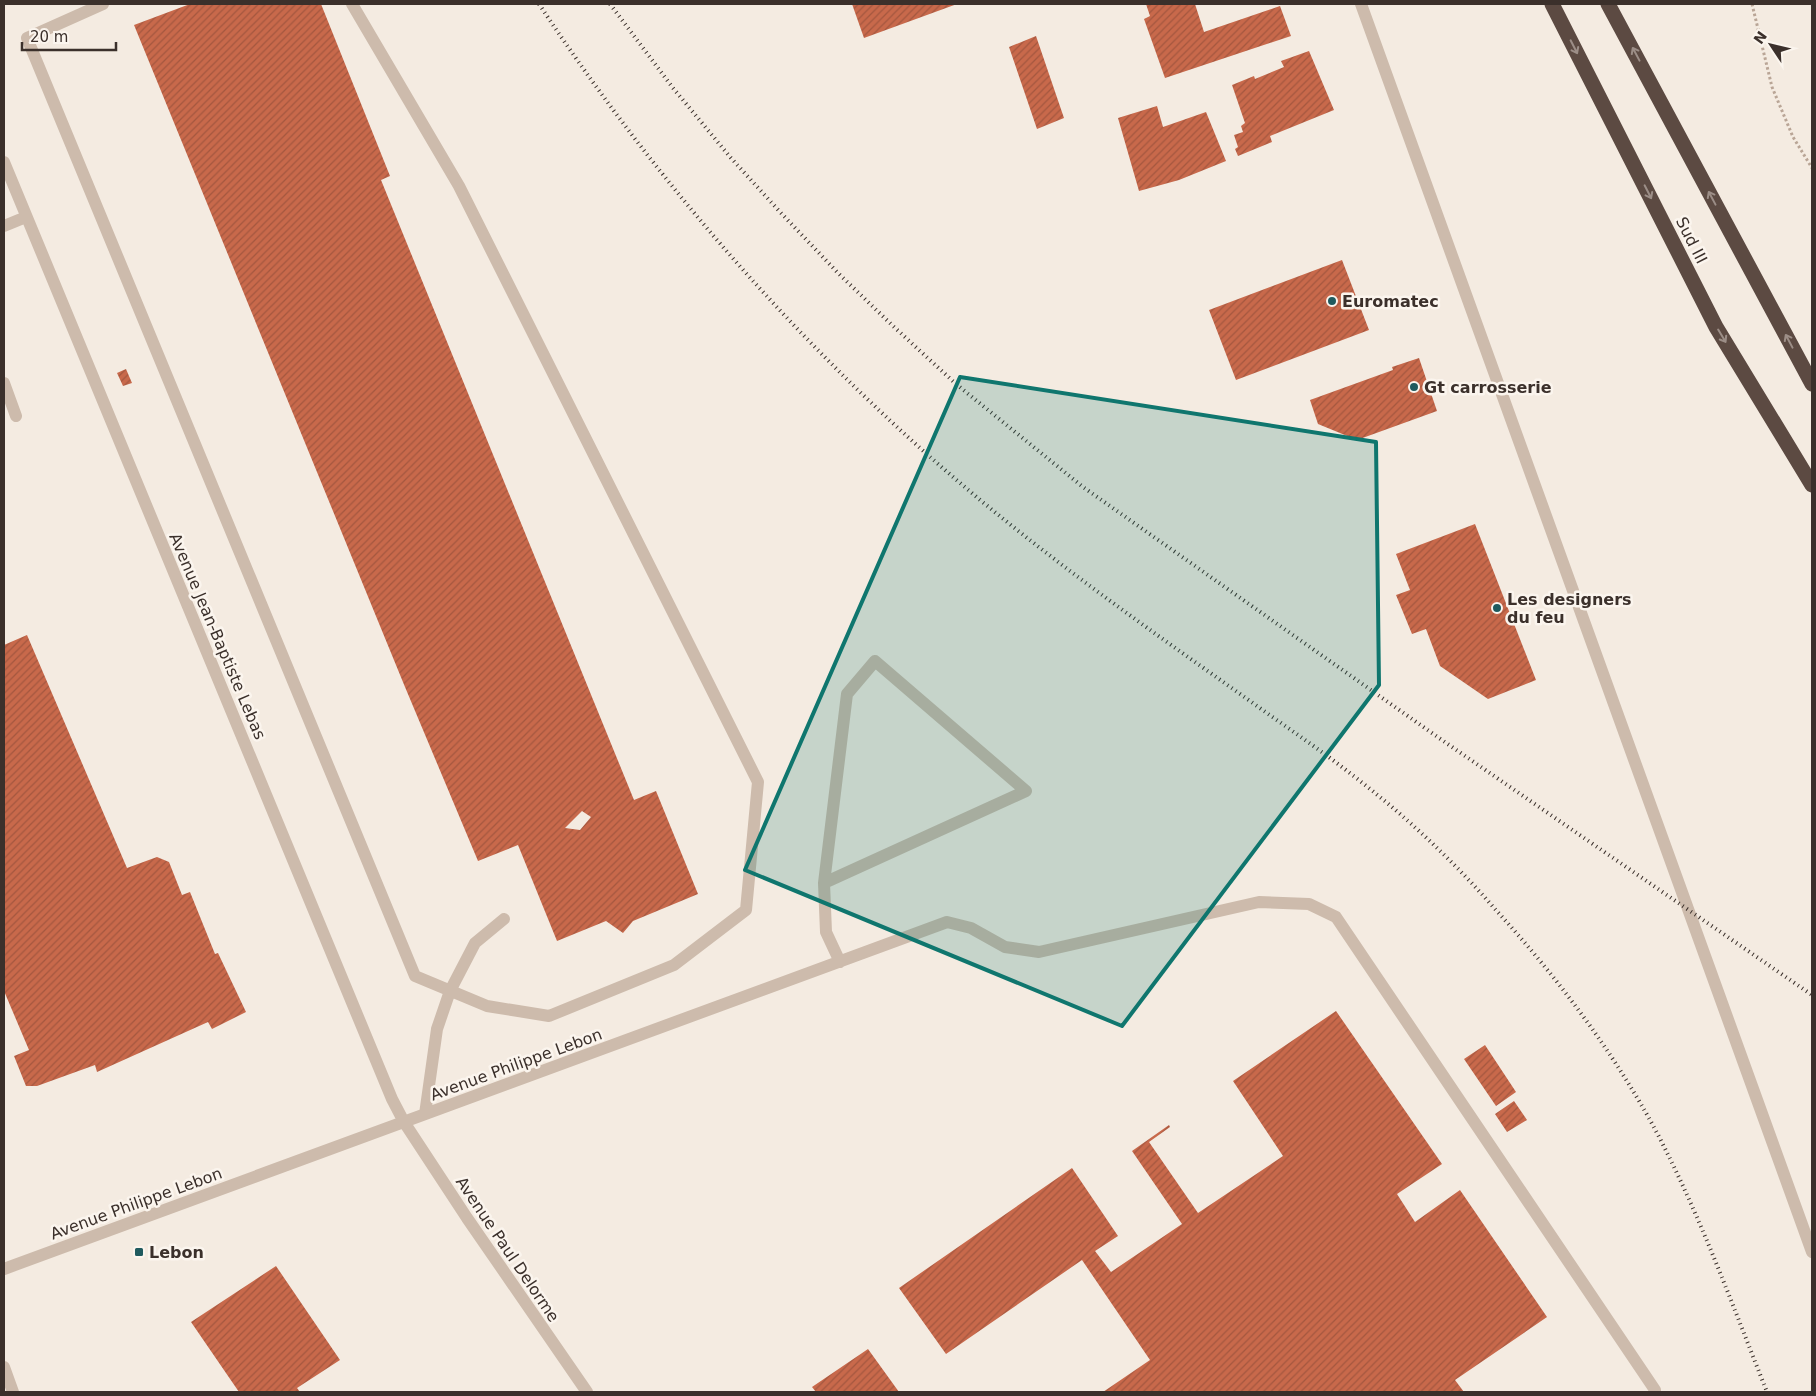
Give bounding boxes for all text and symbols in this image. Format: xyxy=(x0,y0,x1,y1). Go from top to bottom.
scale bar xyxy=(22,20,116,52)
north arrow xyxy=(1746,20,1796,70)
text: 20 m xyxy=(30,28,68,46)
text: N xyxy=(1750,28,1770,47)
one-way arrow xyxy=(1570,39,1579,54)
one-way arrow xyxy=(1630,48,1640,62)
one-way arrow xyxy=(1644,184,1653,199)
one-way arrow xyxy=(1707,190,1717,205)
street label: Sud III xyxy=(1672,214,1711,267)
place label: Euromatec xyxy=(1342,292,1439,311)
marker: Euromatec xyxy=(1326,295,1338,307)
one-way arrow xyxy=(1718,329,1728,343)
one-way arrow xyxy=(1784,334,1793,349)
place label: Gt carrosserie xyxy=(1424,378,1552,397)
marker: Gt carrosserie xyxy=(1408,381,1420,393)
street label: Avenue Jean-Baptiste Lebas xyxy=(165,530,270,742)
place label: Les designers du feu xyxy=(1507,590,1632,627)
marker: Les designers du feu xyxy=(1491,602,1503,614)
street label: Avenue Philippe Lebon xyxy=(428,1025,605,1104)
street label: Avenue Philippe Lebon xyxy=(48,1164,225,1243)
street label: Avenue Paul Delorme xyxy=(452,1173,563,1326)
place label: Lebon xyxy=(149,1243,204,1262)
marker: Lebon xyxy=(133,1246,145,1258)

